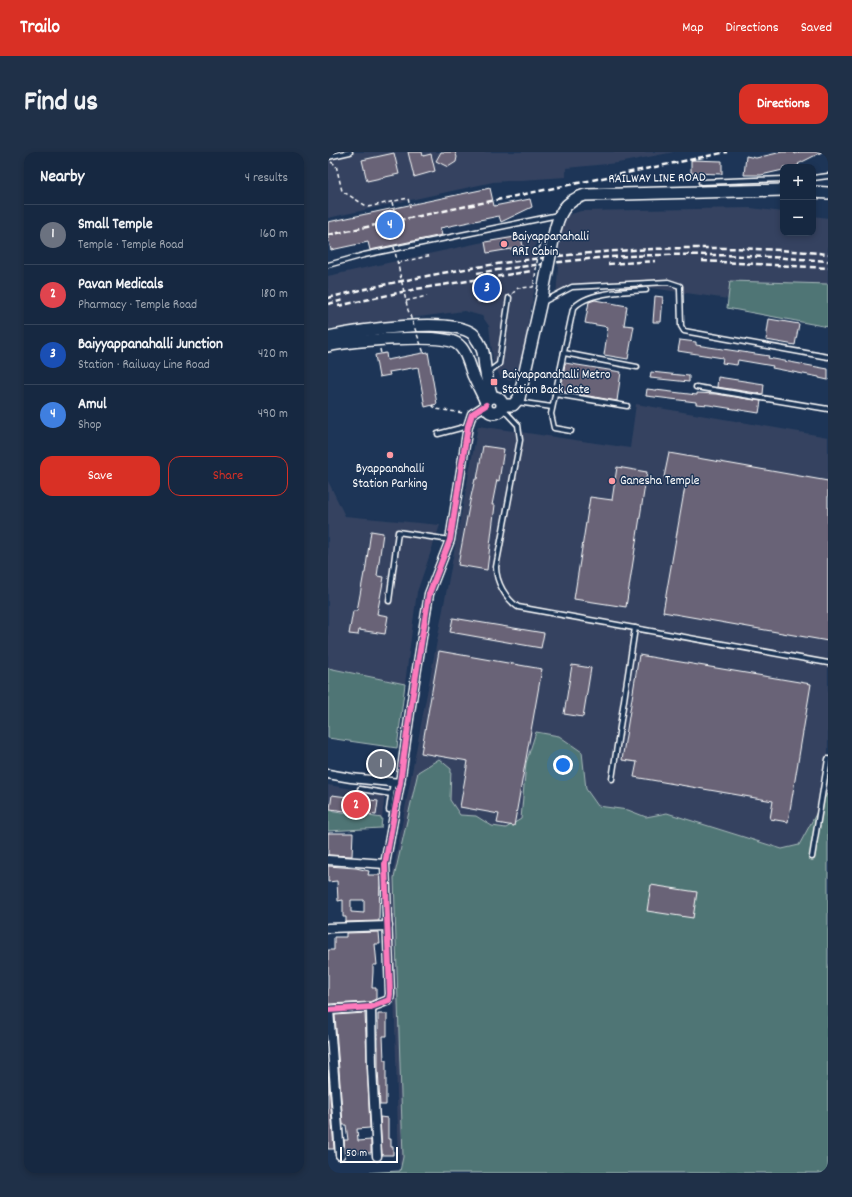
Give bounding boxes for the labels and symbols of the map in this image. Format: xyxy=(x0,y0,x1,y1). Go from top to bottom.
street label: RAILWAY LINE ROAD xyxy=(608,169,706,189)
pin: 4 xyxy=(377,210,403,240)
place label: Baiyappanahalli RRI Cabin xyxy=(512,228,589,262)
marker: Baiyappanahalli RRI Cabin xyxy=(499,239,509,249)
pin: 3 xyxy=(474,273,500,303)
place label: Baiyappanahalli Metro Station Back Gate xyxy=(502,366,611,400)
marker: Baiyappanahalli Metro Station Back Gate xyxy=(489,377,499,387)
marker: Byappanahalli Station Parking xyxy=(385,450,395,460)
place label: Byappanahalli Station Parking xyxy=(353,460,428,494)
place label: Ganesha Temple xyxy=(620,472,700,491)
marker: Ganesha Temple xyxy=(607,476,617,486)
pin: 1 xyxy=(368,749,394,779)
your location xyxy=(553,755,573,775)
pin: 2 xyxy=(343,790,369,820)
scale bar xyxy=(340,1145,398,1164)

